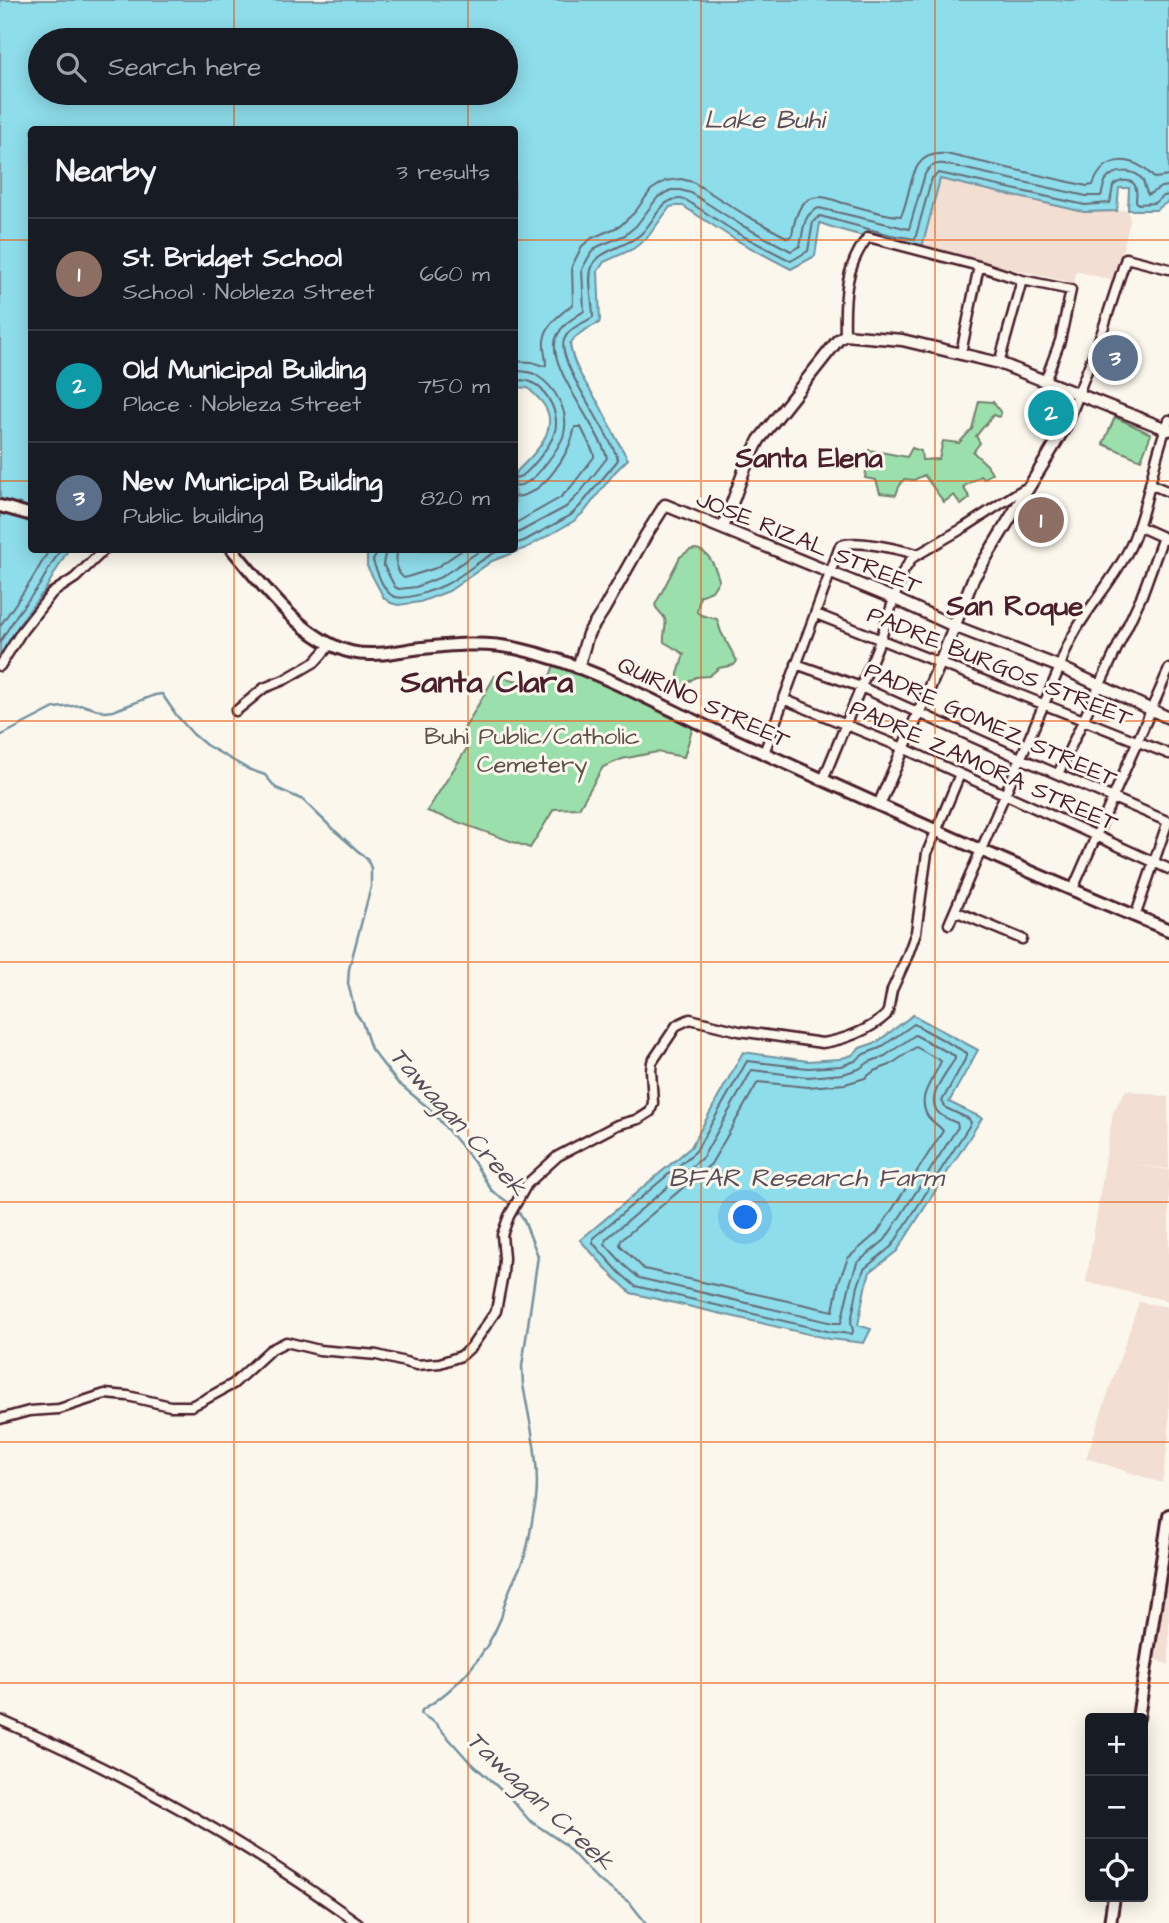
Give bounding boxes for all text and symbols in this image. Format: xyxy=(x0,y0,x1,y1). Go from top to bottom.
search box xyxy=(28,28,518,105)
icon: search xyxy=(52,48,90,86)
text: Search here xyxy=(108,49,261,85)
water label: Lake Buhi xyxy=(704,102,827,138)
text: Nearby xyxy=(56,151,156,193)
text: 3 results xyxy=(396,156,490,188)
text: St. Bridget School xyxy=(123,240,342,276)
text: 1 xyxy=(78,258,80,290)
text: 660 m xyxy=(420,258,490,290)
text: School · Nobleza Street xyxy=(123,276,374,308)
pin: 3 xyxy=(1092,332,1138,384)
text: Old Municipal Building xyxy=(123,352,366,388)
text: 2 xyxy=(72,370,86,402)
text: 750 m xyxy=(418,370,490,402)
pin: 2 xyxy=(1028,387,1074,439)
text: Place · Nobleza Street xyxy=(123,388,361,420)
district label: Santa Elena xyxy=(734,439,883,478)
text: New Municipal Building xyxy=(123,464,382,500)
text: 3 xyxy=(73,482,85,514)
text: 820 m xyxy=(420,482,490,514)
street label: JOSE RIZAL STREET xyxy=(691,482,926,604)
pin: 1 xyxy=(1018,494,1064,546)
text: Public building xyxy=(123,500,263,532)
district label: San Roque xyxy=(946,587,1083,626)
street label: PADRE BURGOS STREET xyxy=(862,598,1137,736)
street label: QUIRINO STREET xyxy=(612,648,795,758)
street label: PADRE GOMEZ STREET xyxy=(859,654,1122,796)
district label: Santa Clara xyxy=(400,660,574,705)
street label: PADRE ZAMORA STREET xyxy=(844,691,1123,840)
park label: Buhi Public/Catholic Cemetery xyxy=(424,720,640,783)
water label: Tawagan Creek xyxy=(380,1039,536,1206)
water label: BFAR Research Farm xyxy=(669,1160,946,1196)
your location xyxy=(728,1200,762,1234)
map controls xyxy=(1085,1713,1148,1902)
button: + xyxy=(1085,1713,1148,1776)
water label: Tawagan Creek xyxy=(458,1723,623,1880)
button: − xyxy=(1085,1776,1148,1839)
button: locate xyxy=(1085,1839,1148,1902)

